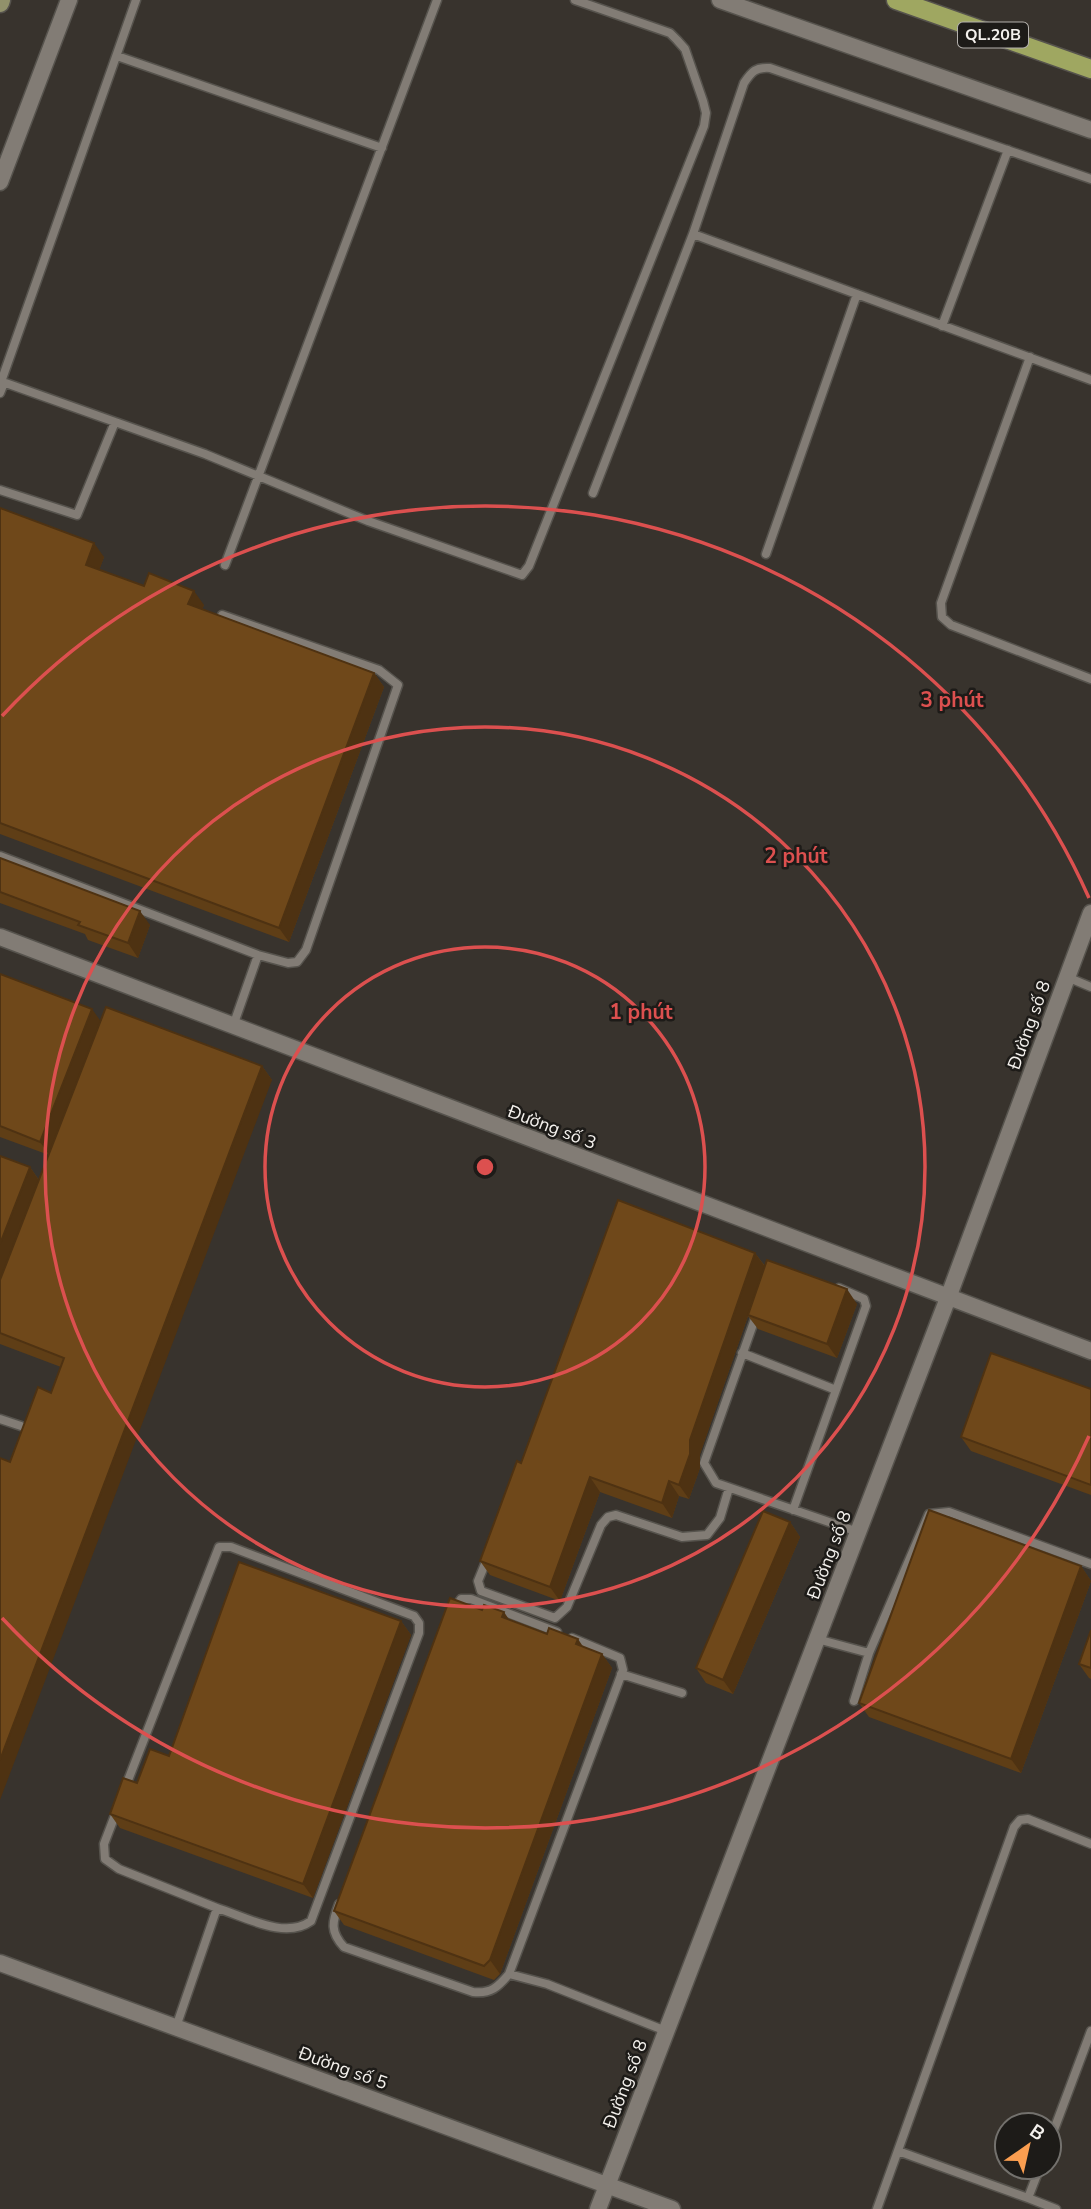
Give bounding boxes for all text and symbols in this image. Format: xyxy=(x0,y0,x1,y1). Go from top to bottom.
road number: QL.20B xyxy=(958,22,1028,48)
text: 3 phút xyxy=(920,686,985,714)
text: 2 phút xyxy=(764,842,829,870)
street label: Đường số 8 xyxy=(1001,977,1056,1074)
text: 1 phút xyxy=(609,998,674,1026)
street label: Đường số 3 xyxy=(503,1099,600,1155)
centre of rings xyxy=(473,1155,497,1179)
street label: Đường số 8 xyxy=(801,1507,857,1604)
street label: Đường số 8 xyxy=(597,2036,653,2133)
street label: Đường số 5 xyxy=(294,2040,391,2095)
north arrow xyxy=(993,2111,1063,2181)
text: B xyxy=(1024,2118,1050,2147)

